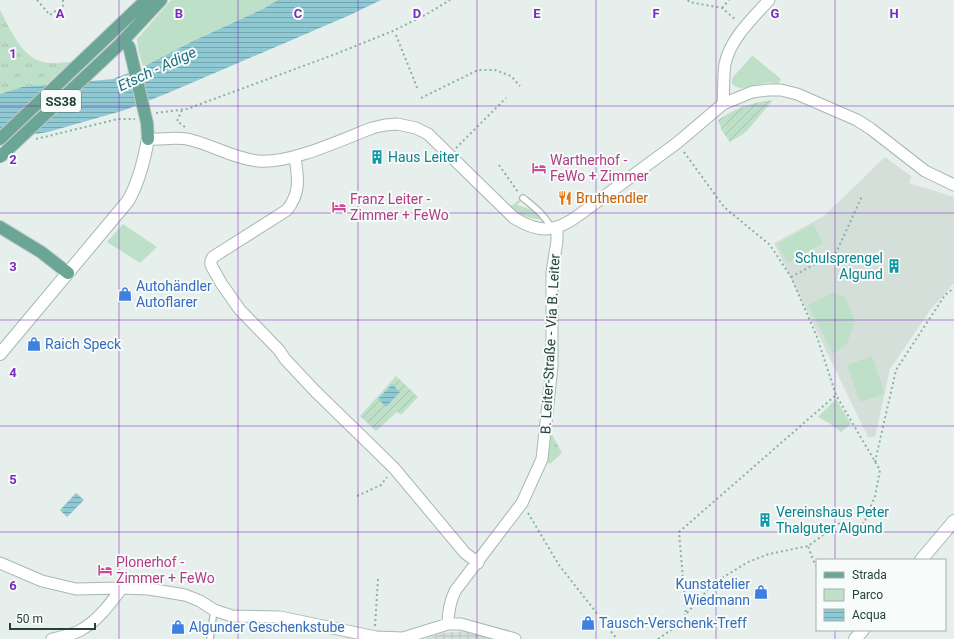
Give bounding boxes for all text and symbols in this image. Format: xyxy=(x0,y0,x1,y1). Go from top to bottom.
text: A xyxy=(56,6,65,21)
text: B xyxy=(175,6,183,21)
text: C xyxy=(294,6,303,21)
text: D xyxy=(413,6,421,21)
text: E xyxy=(533,6,541,21)
text: F xyxy=(652,6,660,21)
text: G xyxy=(771,6,780,21)
text: H xyxy=(889,6,899,21)
water label: Etsch - Adige xyxy=(115,43,199,95)
text: 1 xyxy=(9,46,17,61)
road number: SS38 xyxy=(41,90,81,112)
building icon: Haus Leiter xyxy=(369,149,385,165)
place label: Haus Leiter xyxy=(388,149,459,165)
text: 2 xyxy=(9,152,17,167)
place label: Wartherhof - FeWo + Zimmer xyxy=(550,152,649,184)
hotel icon: Wartherhof - FeWo + Zimmer xyxy=(531,160,547,176)
restaurant icon: Bruthendler xyxy=(557,190,573,206)
place label: Bruthendler xyxy=(576,190,648,206)
place label: Franz Leiter - Zimmer + FeWo xyxy=(350,191,449,223)
hotel icon: Franz Leiter - Zimmer + FeWo xyxy=(331,199,347,215)
place label: Schulsprengel Algund xyxy=(795,250,883,282)
street label: B. Leiter-Straße - Via B. Leiter xyxy=(537,253,563,435)
building icon: Schulsprengel Algund xyxy=(886,258,902,274)
text: 3 xyxy=(9,259,17,274)
place label: Autohändler Autoflarer xyxy=(136,278,212,310)
shop icon: Autohändler Autoflarer xyxy=(117,286,133,302)
shop icon: Raich Speck xyxy=(26,336,42,352)
place label: Raich Speck xyxy=(45,336,122,352)
text: 4 xyxy=(9,365,17,380)
text: 5 xyxy=(9,472,17,487)
place label: Vereinshaus Peter Thalguter Algund xyxy=(776,504,889,536)
building icon: Vereinshaus Peter Thalguter Algund xyxy=(757,512,773,528)
place label: Plonerhof - Zimmer + FeWo xyxy=(116,554,215,586)
legend xyxy=(816,559,946,631)
hotel icon: Plonerhof - Zimmer + FeWo xyxy=(97,562,113,578)
text: Strada xyxy=(852,568,887,582)
place label: Kunstatelier Wiedmann xyxy=(676,576,750,608)
text: 6 xyxy=(9,578,17,593)
shop icon: Kunstatelier Wiedmann xyxy=(753,584,769,600)
text: Parco xyxy=(852,588,883,602)
scale bar xyxy=(10,605,95,631)
text: Acqua xyxy=(852,608,886,622)
text: 50 m xyxy=(16,612,43,626)
shop icon: Tausch-Verschenk-Treff xyxy=(580,615,596,631)
place label: Tausch-Verschenk-Treff xyxy=(599,615,747,631)
shop icon: Algunder Geschenkstube xyxy=(170,619,186,635)
place label: Algunder Geschenkstube xyxy=(189,619,345,635)

